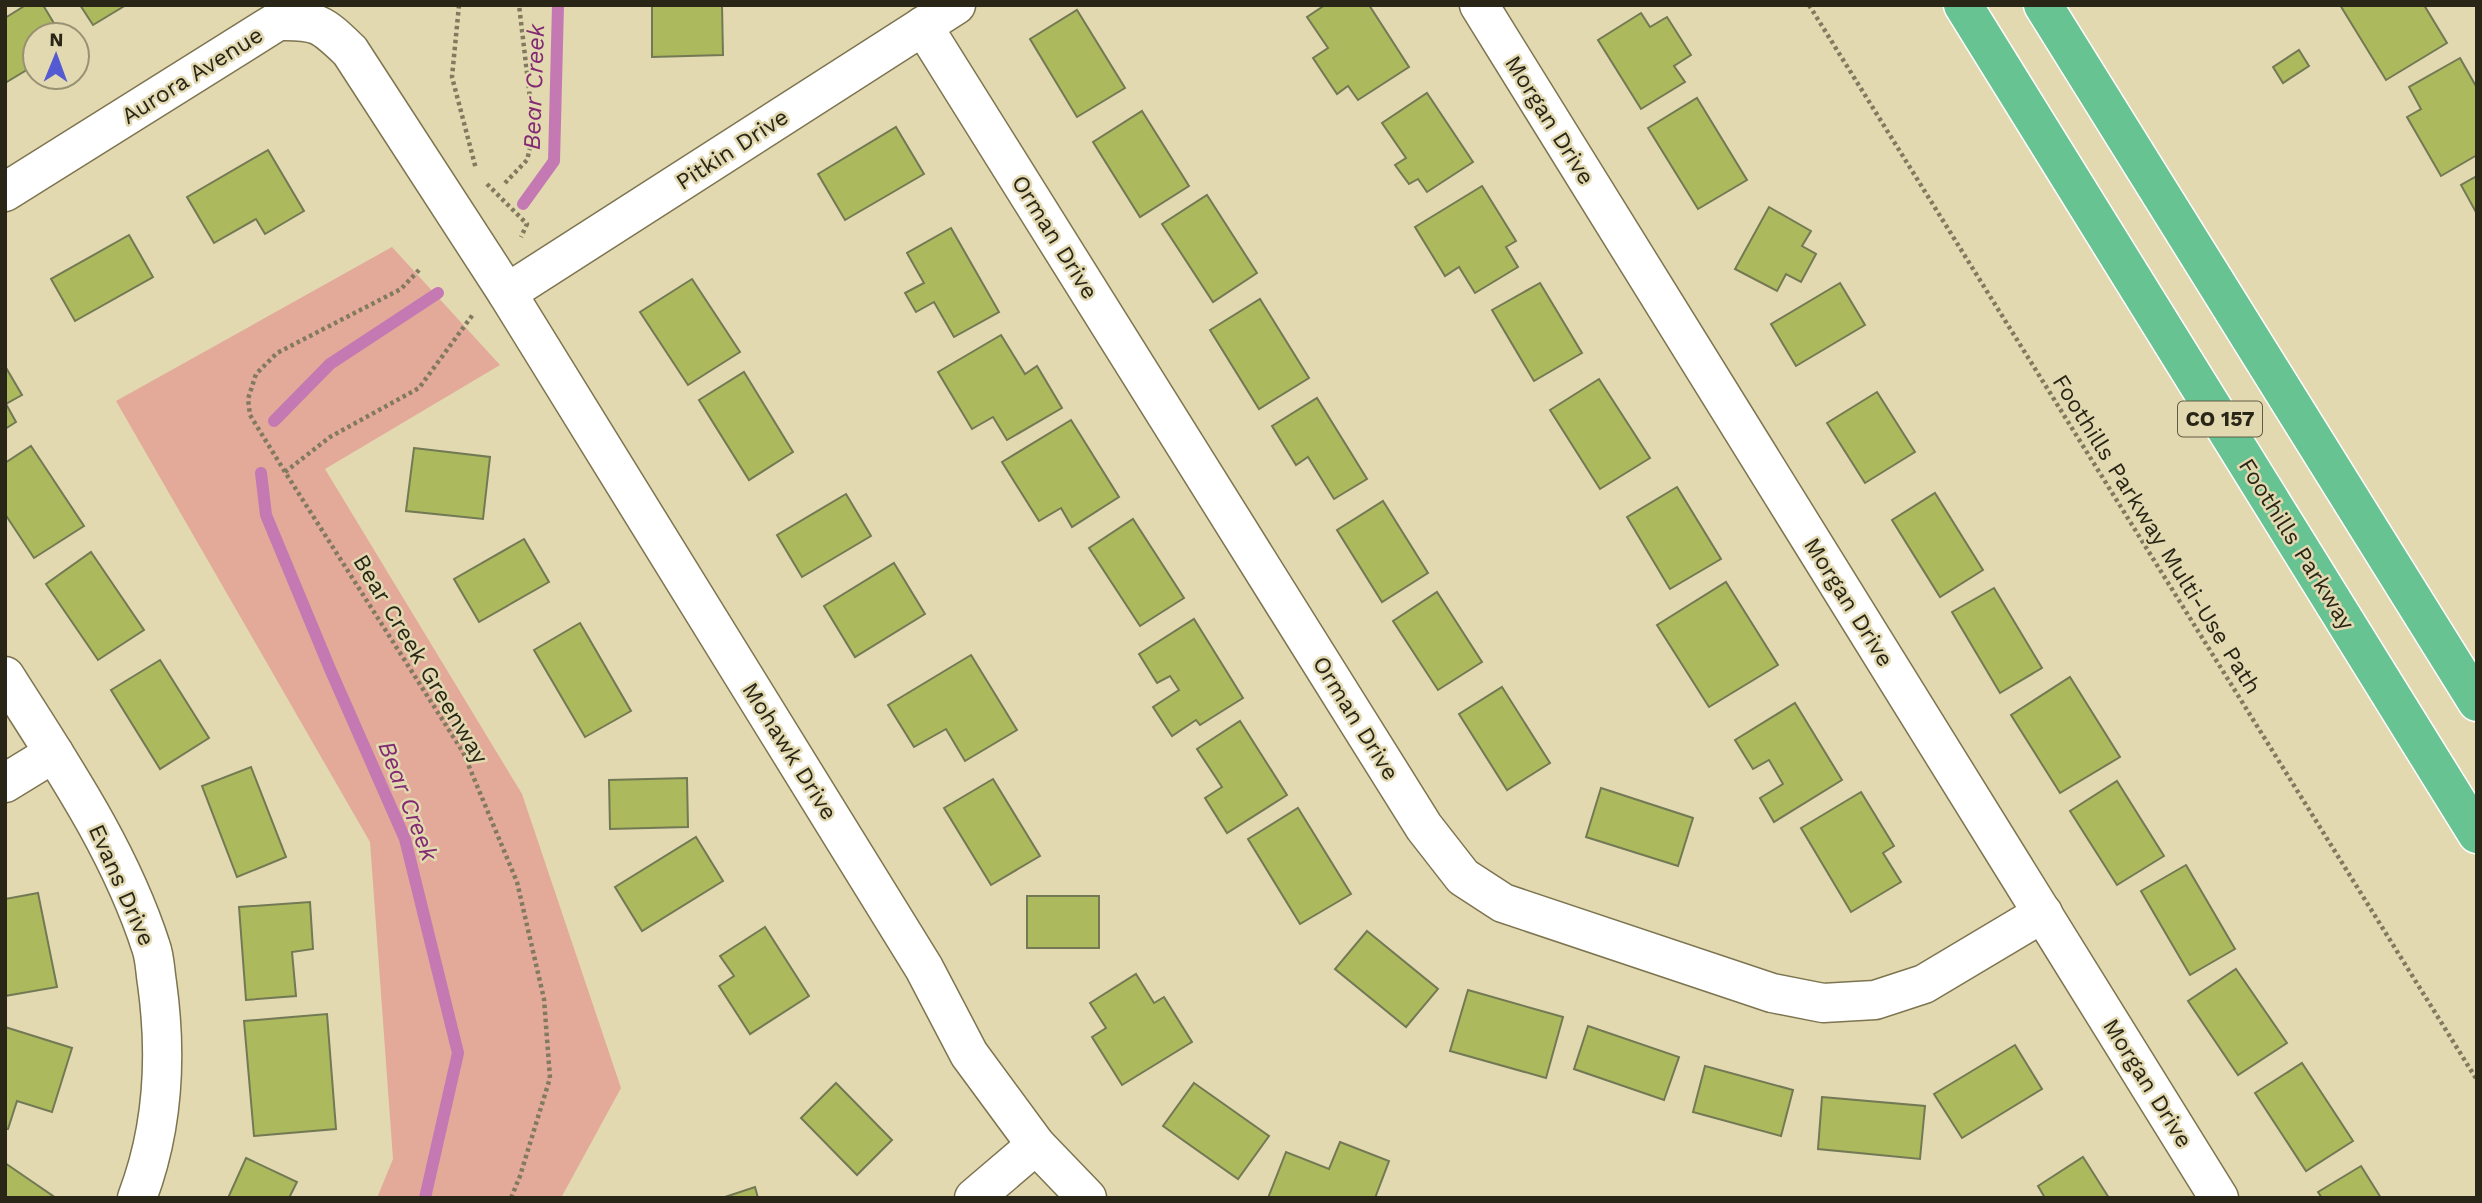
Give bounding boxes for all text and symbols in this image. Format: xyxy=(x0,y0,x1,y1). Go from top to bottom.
north arrow xyxy=(21,21,91,91)
street label: Aurora Avenue xyxy=(116,21,268,130)
water label: Bear Creek xyxy=(518,23,550,151)
text: N xyxy=(49,28,64,51)
street label: Morgan Drive xyxy=(1499,51,1600,190)
street label: Pitkin Drive xyxy=(671,103,793,196)
street label: Orman Drive xyxy=(1006,170,1103,304)
street label: Foothills Parkway Multi-Use Path xyxy=(2047,370,2266,699)
road number: CO 157 xyxy=(2178,402,2262,436)
street label: Foothills Parkway xyxy=(2233,454,2360,635)
street label: Morgan Drive xyxy=(1798,533,1899,672)
street label: Bear Creek Greenway xyxy=(347,550,494,769)
street label: Orman Drive xyxy=(1307,651,1404,785)
street label: Mohawk Drive xyxy=(737,678,843,825)
water label: Bear Creek xyxy=(372,737,444,866)
street label: Evans Drive xyxy=(83,820,160,950)
street label: Morgan Drive xyxy=(2097,1014,2198,1153)

